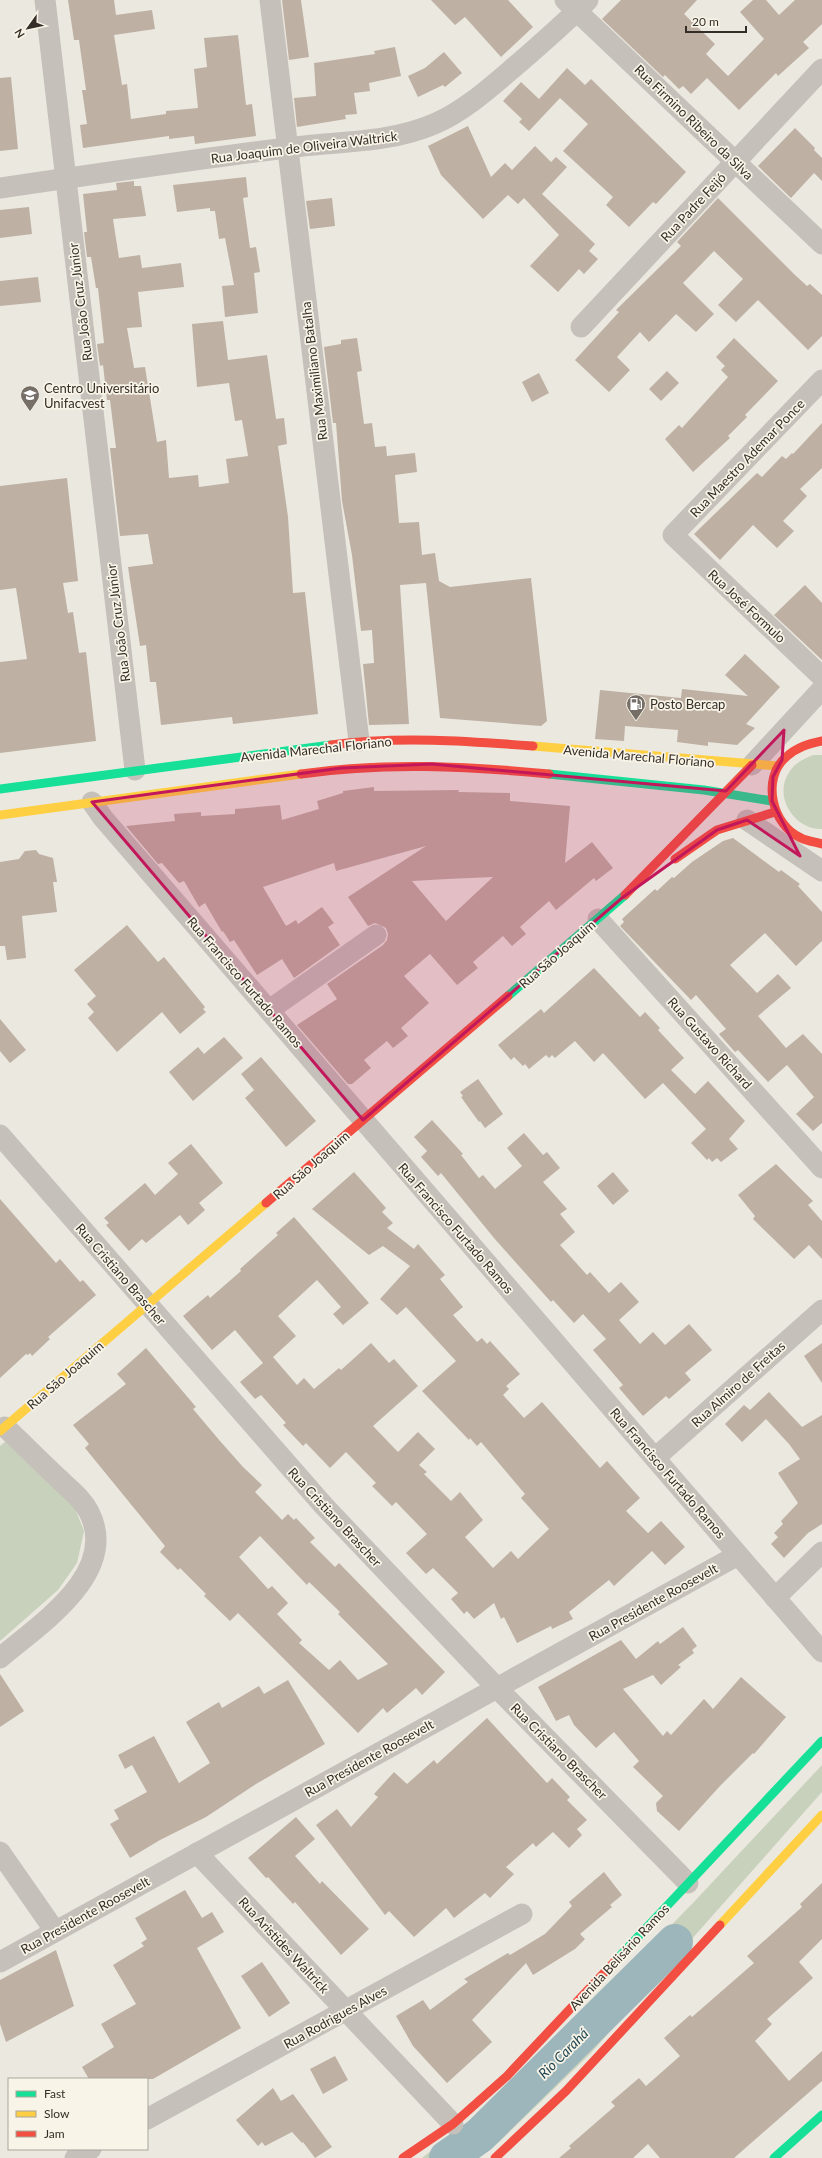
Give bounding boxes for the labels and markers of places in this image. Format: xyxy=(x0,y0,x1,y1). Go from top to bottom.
place label: Centro Universitário Unifacvest xyxy=(44,380,159,411)
school or university icon: Centro Universitário Unifacvest xyxy=(19,384,41,412)
fuel station icon: Posto Bercap xyxy=(625,693,647,721)
place label: Posto Bercap xyxy=(650,696,725,712)

